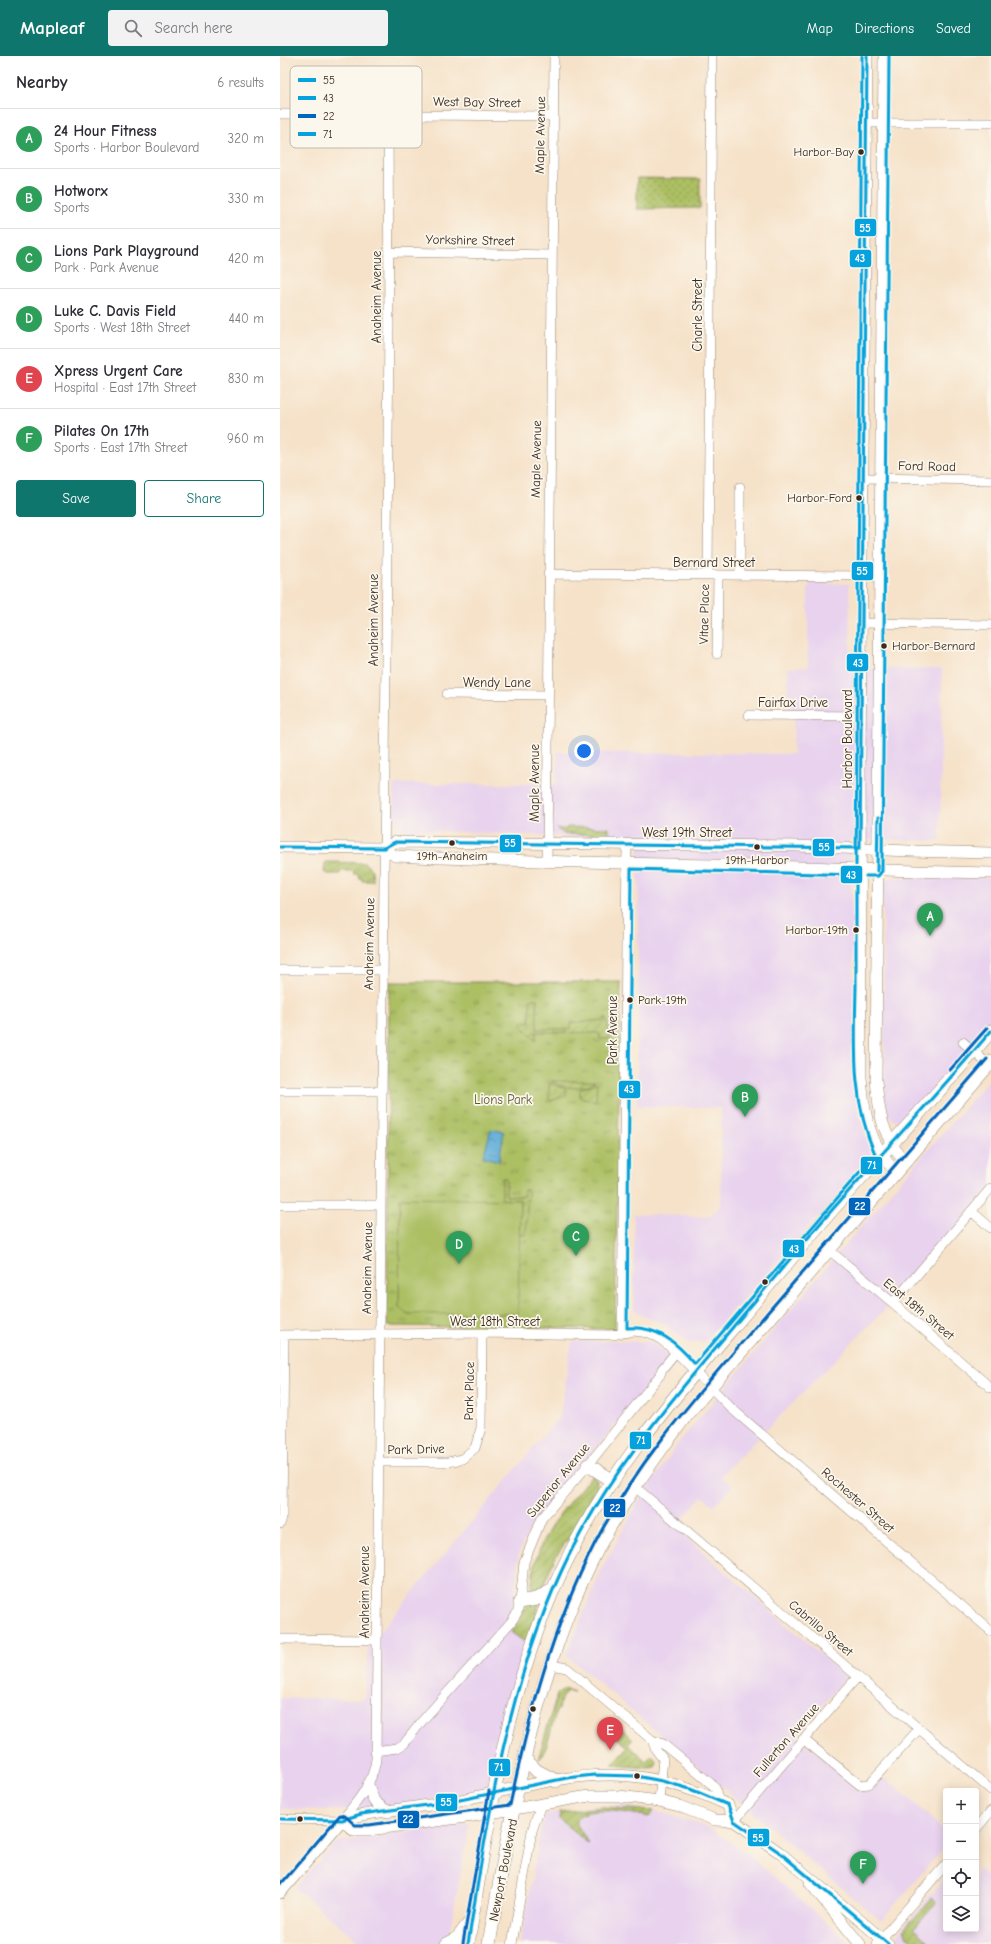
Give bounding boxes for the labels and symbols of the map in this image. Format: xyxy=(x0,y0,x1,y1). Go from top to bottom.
legend xyxy=(290,66,422,148)
text: 55 xyxy=(323,74,335,87)
text: 43 xyxy=(323,92,334,105)
street label: West Bay Street xyxy=(433,94,522,110)
street label: Maple Avenue xyxy=(532,95,548,174)
text: 22 xyxy=(323,110,335,123)
text: 71 xyxy=(323,128,333,141)
place label: Harbor-Bay xyxy=(793,145,855,159)
marker: Harbor-Bay xyxy=(856,147,866,157)
line badge: 55 xyxy=(854,218,877,237)
text: 55 xyxy=(859,222,871,235)
street label: Yorkshire Street xyxy=(425,232,516,248)
line badge: 43 xyxy=(849,249,872,268)
street label: Anaheim Avenue xyxy=(369,250,384,343)
text: 43 xyxy=(855,252,865,265)
street label: Charle Street xyxy=(690,277,705,352)
street label: Maple Avenue xyxy=(528,419,544,498)
street label: Ford Road xyxy=(898,458,956,474)
place label: Harbor-Ford xyxy=(787,491,852,505)
marker: Harbor-Ford xyxy=(854,493,864,503)
street label: Bernard Street xyxy=(673,555,756,570)
line badge: 55 xyxy=(851,561,874,581)
text: 55 xyxy=(856,565,868,578)
street label: Anaheim Avenue xyxy=(366,573,381,666)
street label: Vitae Place xyxy=(696,583,712,644)
place label: Harbor-Bernard xyxy=(892,639,975,653)
marker: Harbor-Bernard xyxy=(879,641,889,651)
line badge: 43 xyxy=(846,653,869,672)
text: 43 xyxy=(853,657,863,670)
street label: Wendy Lane xyxy=(463,675,531,690)
street label: Harbor Boulevard xyxy=(840,689,855,789)
street label: Fairfax Drive xyxy=(758,695,829,710)
your location xyxy=(574,741,594,761)
street label: Maple Avenue xyxy=(527,744,542,822)
street label: West 19th Street xyxy=(642,825,733,840)
line badge: 55 xyxy=(499,834,522,853)
text: 55 xyxy=(504,837,516,850)
marker: 19th-Anaheim xyxy=(447,838,457,848)
line badge: 55 xyxy=(812,838,835,857)
text: 55 xyxy=(818,841,830,854)
marker: 19th-Harbor xyxy=(752,842,762,852)
place label: 19th-Anaheim xyxy=(417,849,487,863)
place label: 19th-Harbor xyxy=(726,853,789,867)
line badge: 43 xyxy=(840,865,863,884)
text: 43 xyxy=(846,869,856,882)
street label: Anaheim Avenue xyxy=(361,897,377,990)
pin: A xyxy=(917,903,943,936)
place label: Harbor-19th xyxy=(786,923,848,937)
marker: Harbor-19th xyxy=(851,925,861,935)
place label: Park-19th xyxy=(638,993,687,1007)
street label: Park Avenue xyxy=(605,995,620,1064)
marker: Park-19th xyxy=(625,995,635,1005)
line badge: 43 xyxy=(618,1080,641,1099)
text: 43 xyxy=(624,1083,634,1096)
pin: B xyxy=(732,1084,758,1117)
park label: Lions Park xyxy=(474,1092,533,1107)
line badge: 71 xyxy=(860,1156,883,1175)
text: 71 xyxy=(867,1159,877,1172)
line badge: 22 xyxy=(848,1197,871,1216)
text: 22 xyxy=(855,1200,866,1213)
street label: Anaheim Avenue xyxy=(359,1221,375,1314)
pin: C xyxy=(563,1223,589,1256)
pin: D xyxy=(446,1231,472,1264)
line badge: 43 xyxy=(782,1239,805,1258)
text: 43 xyxy=(789,1243,799,1256)
street label: East 18th Street xyxy=(881,1275,958,1344)
unlabelled marker xyxy=(760,1277,770,1287)
street label: West 18th Street xyxy=(450,1314,541,1329)
street label: Park Place xyxy=(461,1361,477,1421)
line badge: 71 xyxy=(629,1431,652,1450)
text: 71 xyxy=(636,1434,646,1447)
street label: Superior Avenue xyxy=(523,1439,593,1520)
street label: Park Drive xyxy=(387,1441,445,1457)
street label: Rochester Street xyxy=(819,1464,898,1537)
line badge: 22 xyxy=(603,1498,626,1518)
text: 22 xyxy=(610,1502,621,1515)
street label: Anaheim Avenue xyxy=(357,1545,372,1638)
street label: Cabrillo Street xyxy=(786,1597,857,1660)
street label: Fullerton Avenue xyxy=(750,1700,822,1780)
unlabelled marker xyxy=(528,1704,538,1714)
pin: E xyxy=(597,1717,623,1750)
line badge: 71 xyxy=(488,1758,511,1777)
text: 71 xyxy=(494,1761,504,1774)
unlabelled marker xyxy=(632,1771,642,1781)
line badge: 55 xyxy=(435,1793,458,1812)
text: 55 xyxy=(440,1796,452,1809)
line badge: 22 xyxy=(397,1810,420,1829)
text: 22 xyxy=(403,1813,414,1826)
unlabelled marker xyxy=(295,1814,305,1824)
street label: Newport Boulevard xyxy=(486,1817,520,1923)
line badge: 55 xyxy=(747,1828,770,1847)
text: 55 xyxy=(752,1832,764,1845)
pin: F xyxy=(850,1851,876,1884)

